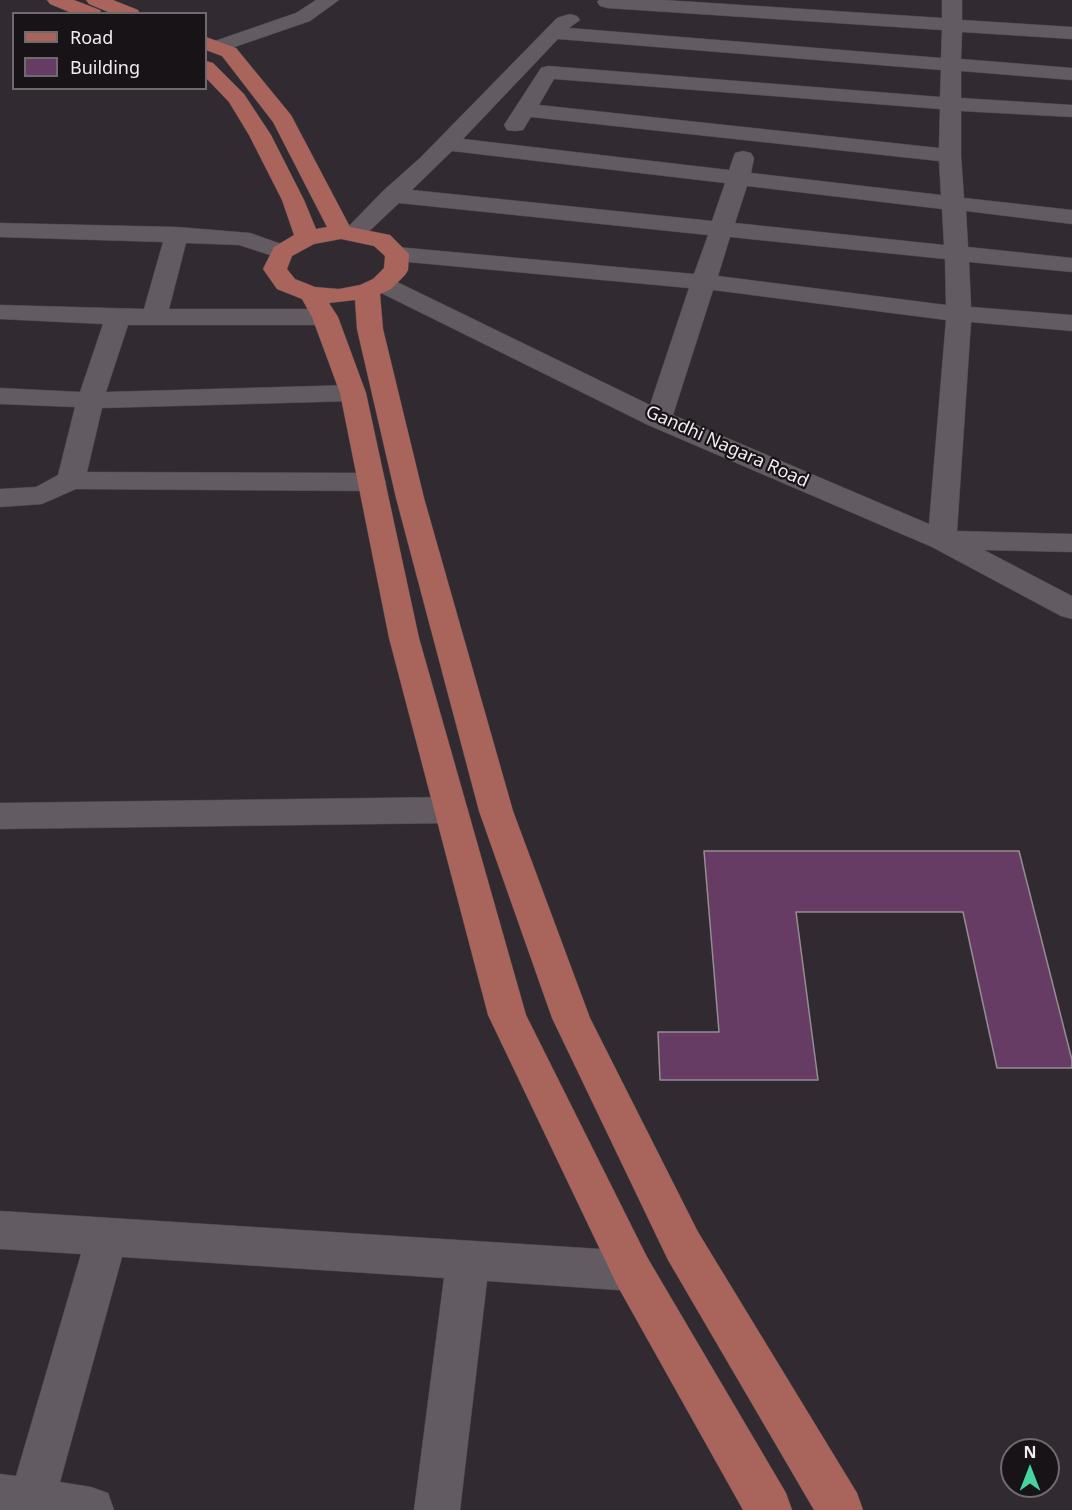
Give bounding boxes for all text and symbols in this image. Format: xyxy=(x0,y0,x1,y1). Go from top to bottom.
legend xyxy=(12,12,207,90)
text: Road xyxy=(70,25,113,49)
text: Building xyxy=(70,55,140,79)
street label: Gandhi Nagara Road xyxy=(642,401,812,493)
north arrow xyxy=(1000,1438,1060,1498)
text: N xyxy=(1023,1441,1037,1463)

